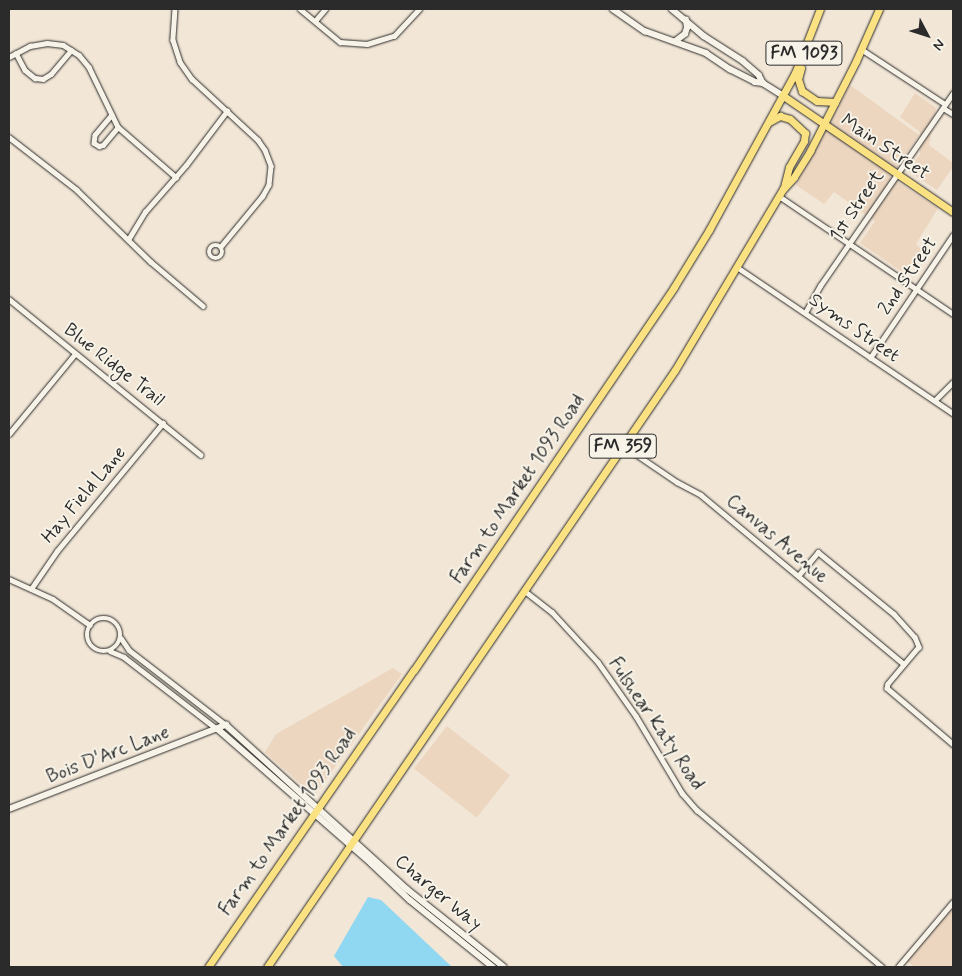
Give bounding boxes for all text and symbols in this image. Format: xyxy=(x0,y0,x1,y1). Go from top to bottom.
north arrow xyxy=(902,10,952,60)
text: N xyxy=(929,35,948,54)
road number: FM 1093 xyxy=(765,38,843,68)
street label: Main Street xyxy=(837,109,933,185)
street label: 1st Street xyxy=(825,166,889,246)
street label: 2nd Street xyxy=(874,233,942,319)
street label: Syms Street xyxy=(803,287,905,369)
street label: Blue Ridge Trail xyxy=(59,319,169,411)
street label: Farm to Market 1093 Road xyxy=(445,389,591,589)
road number: FM 359 xyxy=(588,431,658,462)
street label: Hay Field Lane xyxy=(37,442,131,548)
street label: Canvas Avenue xyxy=(722,490,832,588)
street label: Fulshear Katy Road xyxy=(604,654,708,794)
street label: Bois D'Arc Lane xyxy=(43,721,173,789)
street label: Farm to Market 1093 Road xyxy=(214,723,362,921)
street label: Charger Way xyxy=(389,849,487,937)

